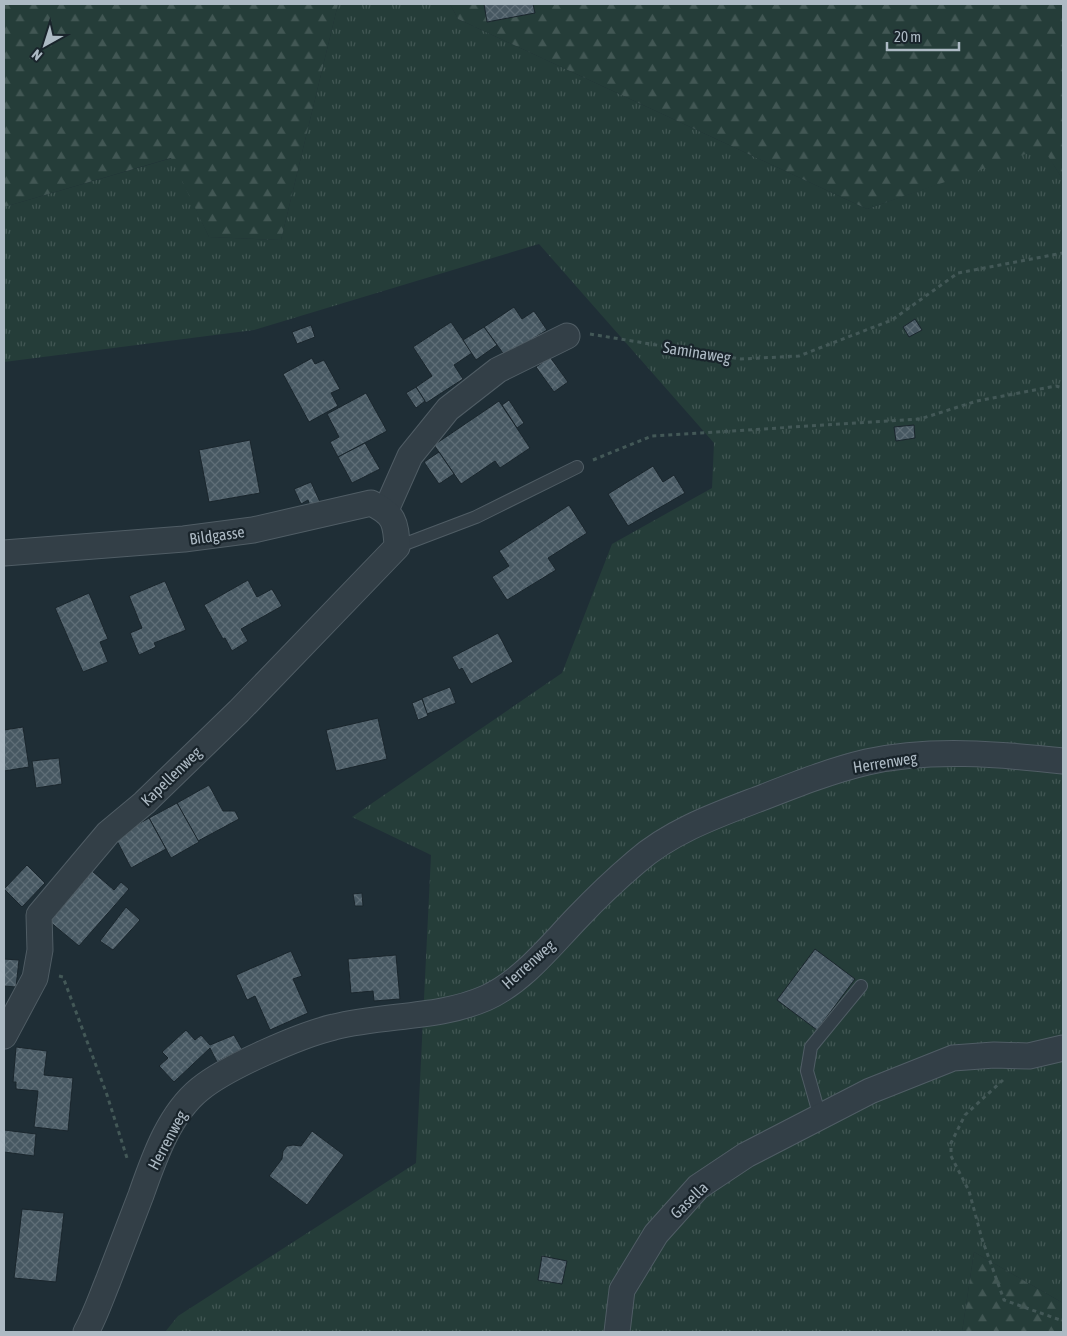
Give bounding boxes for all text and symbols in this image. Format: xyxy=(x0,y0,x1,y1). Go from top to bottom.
north arrow xyxy=(20,20,70,70)
scale bar xyxy=(887,20,960,52)
text: 20 m xyxy=(894,28,921,45)
text: N xyxy=(29,46,45,64)
street label: Saminaweg xyxy=(662,338,732,367)
street label: Bildgasse xyxy=(188,522,246,549)
street label: Kapellenweg xyxy=(137,743,206,810)
street label: Herrenweg xyxy=(852,748,919,777)
street label: Herrenweg xyxy=(498,936,559,993)
street label: Herrenweg xyxy=(144,1107,191,1173)
street label: Gasella xyxy=(667,1178,711,1222)

